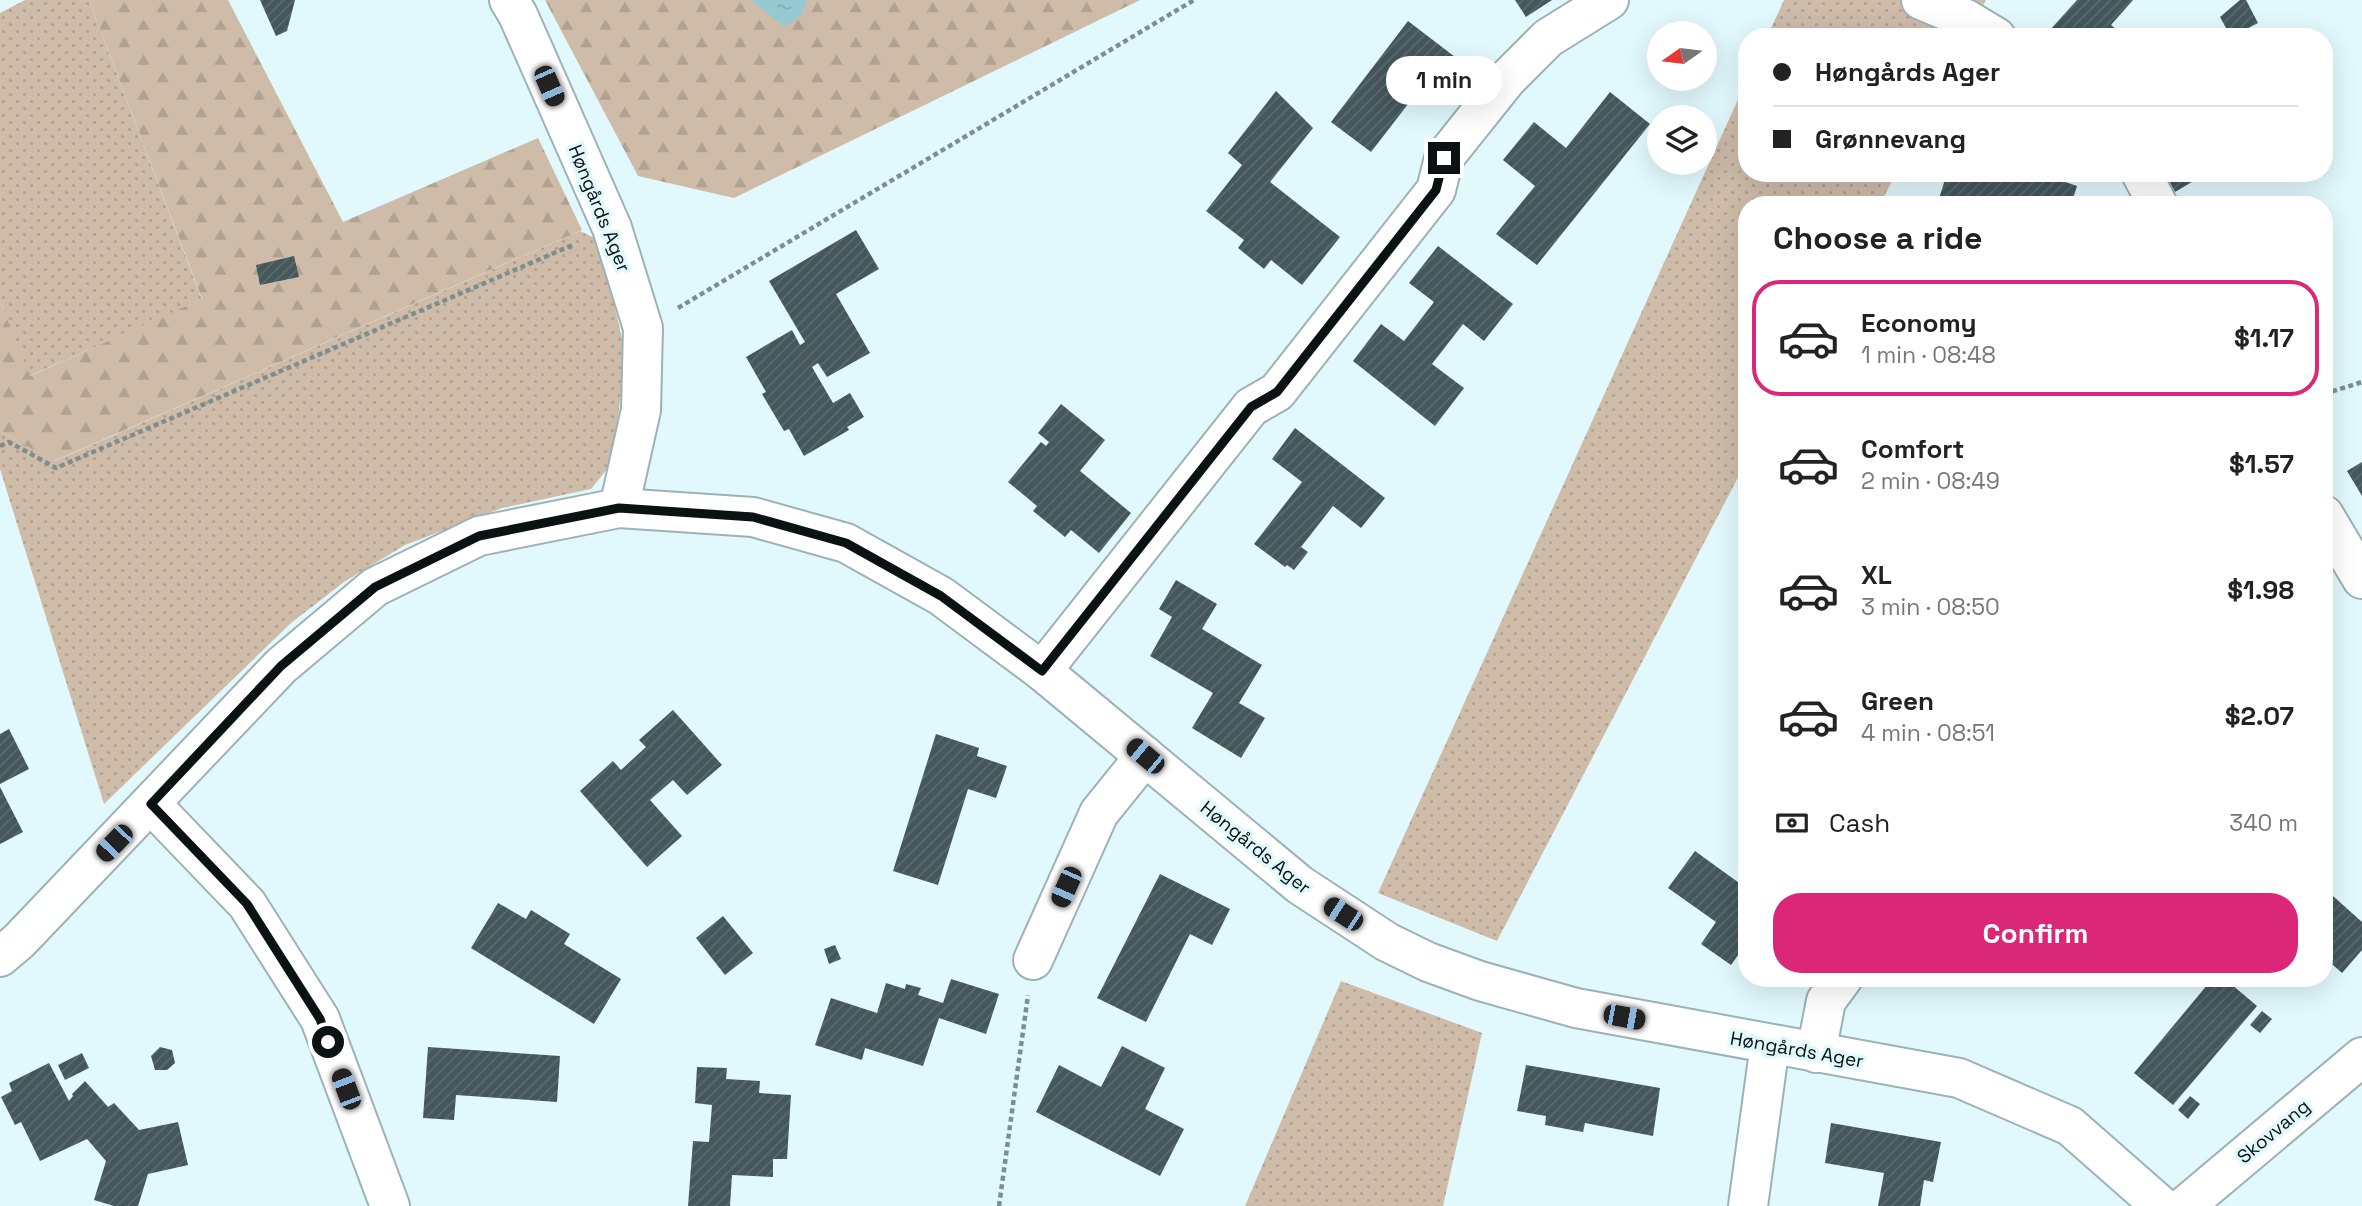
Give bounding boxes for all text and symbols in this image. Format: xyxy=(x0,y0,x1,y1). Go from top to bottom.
north arrow xyxy=(1647,21,1717,91)
map controls xyxy=(1647,21,1717,175)
text: Høngårds Ager xyxy=(1815,55,2000,89)
callout: 1 min xyxy=(1386,57,1502,106)
car xyxy=(531,63,568,109)
text: 1 min xyxy=(1416,65,1472,95)
button: layers xyxy=(1647,105,1717,175)
text: Grønnevang xyxy=(1815,122,1966,156)
street label: Høngårds Ager xyxy=(563,141,636,276)
route end xyxy=(1428,142,1460,174)
text: Choose a ride xyxy=(1773,218,1983,258)
text: Economy xyxy=(1861,306,1977,340)
icon: car xyxy=(1777,307,1840,370)
text: $1.17 xyxy=(2234,321,2294,355)
text: 1 min · 08:48 xyxy=(1861,340,1996,370)
text: Comfort xyxy=(1861,432,1964,466)
icon: car xyxy=(1777,433,1840,496)
text: $1.57 xyxy=(2229,447,2294,481)
text: 2 min · 08:49 xyxy=(1861,466,2000,496)
text: XL xyxy=(1861,558,1892,592)
icon: car xyxy=(1777,559,1840,622)
text: $1.98 xyxy=(2227,573,2294,607)
text: 3 min · 08:50 xyxy=(1861,592,2000,622)
text: Green xyxy=(1861,684,1934,718)
icon: car xyxy=(1777,685,1840,748)
text: $2.07 xyxy=(2225,699,2294,733)
text: 4 min · 08:51 xyxy=(1861,718,1995,748)
car xyxy=(1123,734,1168,778)
street label: Høngårds Ager xyxy=(1195,795,1316,900)
icon: cash xyxy=(1773,804,1811,842)
text: Cash xyxy=(1829,806,1890,840)
text: 340 m xyxy=(2229,808,2298,838)
car xyxy=(92,821,137,865)
car xyxy=(1048,864,1085,910)
button: Confirm xyxy=(1773,893,2298,973)
car xyxy=(1320,894,1367,934)
car xyxy=(1602,1003,1647,1031)
street label: Høngårds Ager xyxy=(1728,1025,1866,1074)
route start xyxy=(312,1026,344,1058)
car xyxy=(329,1066,364,1112)
street label: Skovvang xyxy=(2232,1094,2315,1169)

